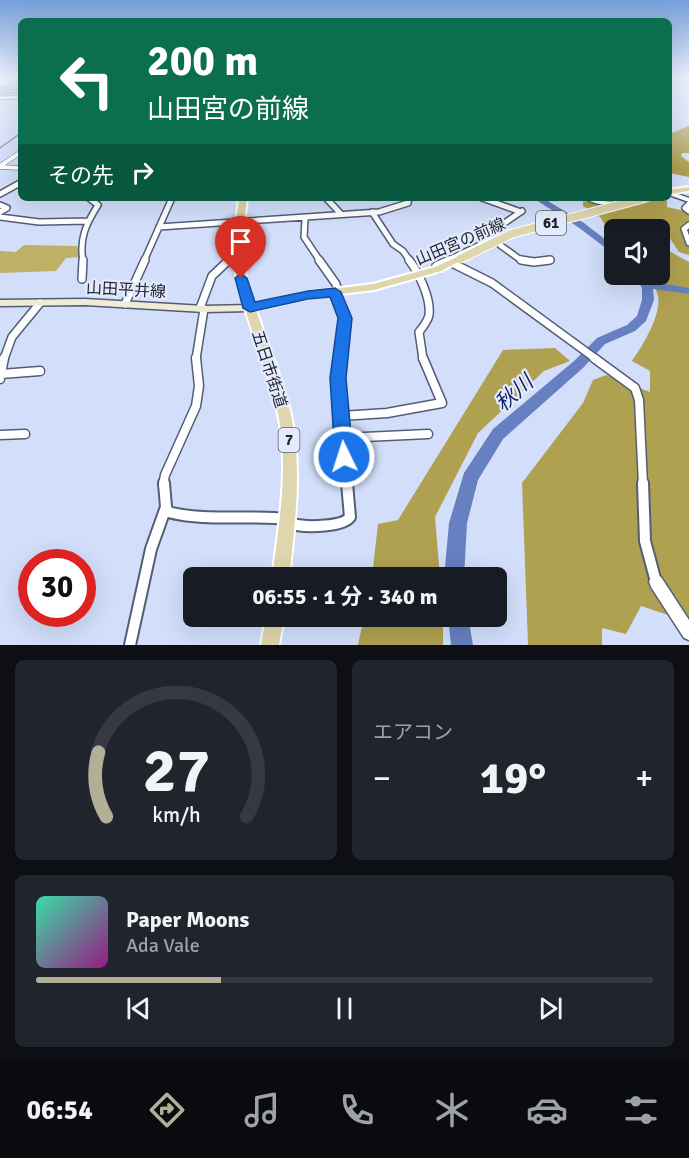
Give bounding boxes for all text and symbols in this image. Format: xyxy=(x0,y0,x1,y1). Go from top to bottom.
text: 200 m xyxy=(147,36,258,87)
icon: left xyxy=(48,42,126,120)
text: 山田宮の前線 xyxy=(147,93,309,126)
icon: right xyxy=(126,156,159,189)
text: その先 xyxy=(48,162,114,189)
road number: 61 xyxy=(536,211,566,235)
street label: 山田宮の前線 xyxy=(412,214,508,270)
pin xyxy=(215,216,266,278)
map controls xyxy=(604,219,670,285)
button: sound xyxy=(604,219,670,285)
icon: arrive xyxy=(224,225,257,258)
street label: 山田平井線 xyxy=(85,278,166,302)
street label: 五日市街道 xyxy=(247,328,291,410)
water label: 秋川 xyxy=(490,368,540,417)
position arrow xyxy=(312,425,376,489)
road number: 7 xyxy=(278,428,300,452)
speed limit sign: 30 xyxy=(18,549,96,627)
text: 06:55 · 1 分 · 340 m xyxy=(253,583,437,610)
text: エアコン xyxy=(373,720,453,745)
text: 27 xyxy=(142,732,210,809)
text: 19° xyxy=(480,751,546,806)
text: − xyxy=(373,758,391,799)
text: + xyxy=(635,758,653,799)
text: km/h xyxy=(152,802,200,828)
text: Paper Moons xyxy=(126,906,249,933)
text: Ada Vale xyxy=(126,933,200,958)
icon: previous xyxy=(122,992,155,1025)
icon: pause xyxy=(328,992,361,1025)
icon: next xyxy=(534,992,567,1025)
icon: directions xyxy=(146,1089,188,1131)
icon: music xyxy=(241,1089,283,1131)
icon: phone xyxy=(336,1089,378,1131)
icon: climate xyxy=(431,1089,473,1131)
icon: car xyxy=(526,1089,568,1131)
icon: filters xyxy=(620,1089,662,1131)
text: 06:54 xyxy=(26,1094,93,1127)

